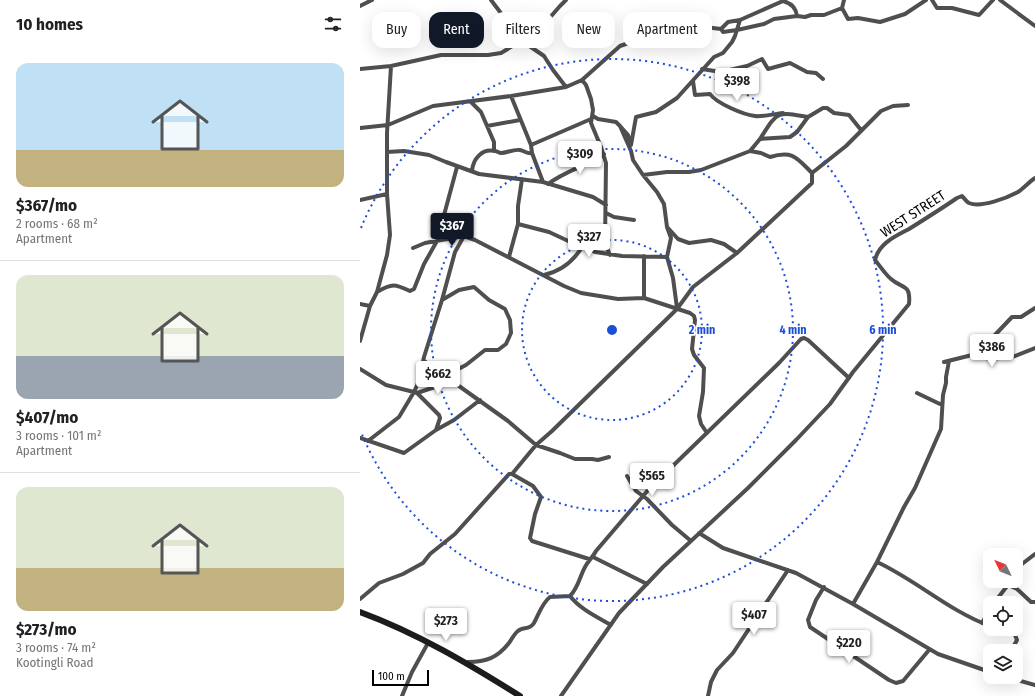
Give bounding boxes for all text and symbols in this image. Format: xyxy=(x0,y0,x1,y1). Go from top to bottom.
chip: Buy xyxy=(372,12,421,48)
chip: Rent xyxy=(429,12,484,48)
chip: Filters xyxy=(492,12,554,48)
chip: New xyxy=(562,12,615,48)
chip: Apartment xyxy=(623,12,712,48)
icon: filters xyxy=(322,13,344,35)
text: 10 homes xyxy=(16,14,83,35)
pin: $398 xyxy=(713,68,761,102)
text: $398 xyxy=(724,73,750,88)
icon: home xyxy=(144,89,216,161)
pin: $309 xyxy=(556,141,604,175)
text: $309 xyxy=(567,146,593,161)
street label: WEST STREET xyxy=(877,187,949,241)
text: $367/mo xyxy=(16,195,77,216)
pin: $367 xyxy=(428,213,476,247)
text: 2 rooms · 68 m² xyxy=(16,216,98,231)
text: $367 xyxy=(440,218,464,233)
pin: $327 xyxy=(565,224,613,258)
text: $327 xyxy=(577,229,601,244)
text: Apartment xyxy=(16,231,72,246)
icon: home xyxy=(144,301,216,373)
centre of rings xyxy=(605,323,619,337)
text: 2 min xyxy=(688,323,715,337)
text: 4 min xyxy=(779,323,807,337)
text: 6 min xyxy=(869,323,897,337)
pin: $386 xyxy=(968,334,1016,368)
text: $386 xyxy=(979,339,1005,354)
pin: $662 xyxy=(414,361,462,395)
text: $662 xyxy=(425,366,451,381)
text: $407/mo xyxy=(16,407,78,428)
text: 3 rooms · 101 m² xyxy=(16,428,101,443)
text: Apartment xyxy=(16,443,72,458)
pin: $565 xyxy=(628,463,676,497)
text: $565 xyxy=(639,468,665,483)
icon: home xyxy=(144,513,216,585)
north arrow xyxy=(983,548,1023,588)
map controls xyxy=(983,548,1023,684)
button: locate xyxy=(983,596,1023,636)
pin: $407 xyxy=(730,602,778,636)
text: $407 xyxy=(741,607,767,622)
pin: $273 xyxy=(422,608,470,642)
text: $273 xyxy=(434,613,458,628)
text: $273/mo xyxy=(16,619,77,640)
pin: $220 xyxy=(825,630,873,664)
text: $220 xyxy=(836,635,862,650)
text: 3 rooms · 74 m² xyxy=(16,640,96,655)
button: layers xyxy=(983,644,1023,684)
text: Kootingli Road xyxy=(16,655,94,670)
scale bar xyxy=(372,668,429,687)
text: 100 m xyxy=(378,670,405,683)

